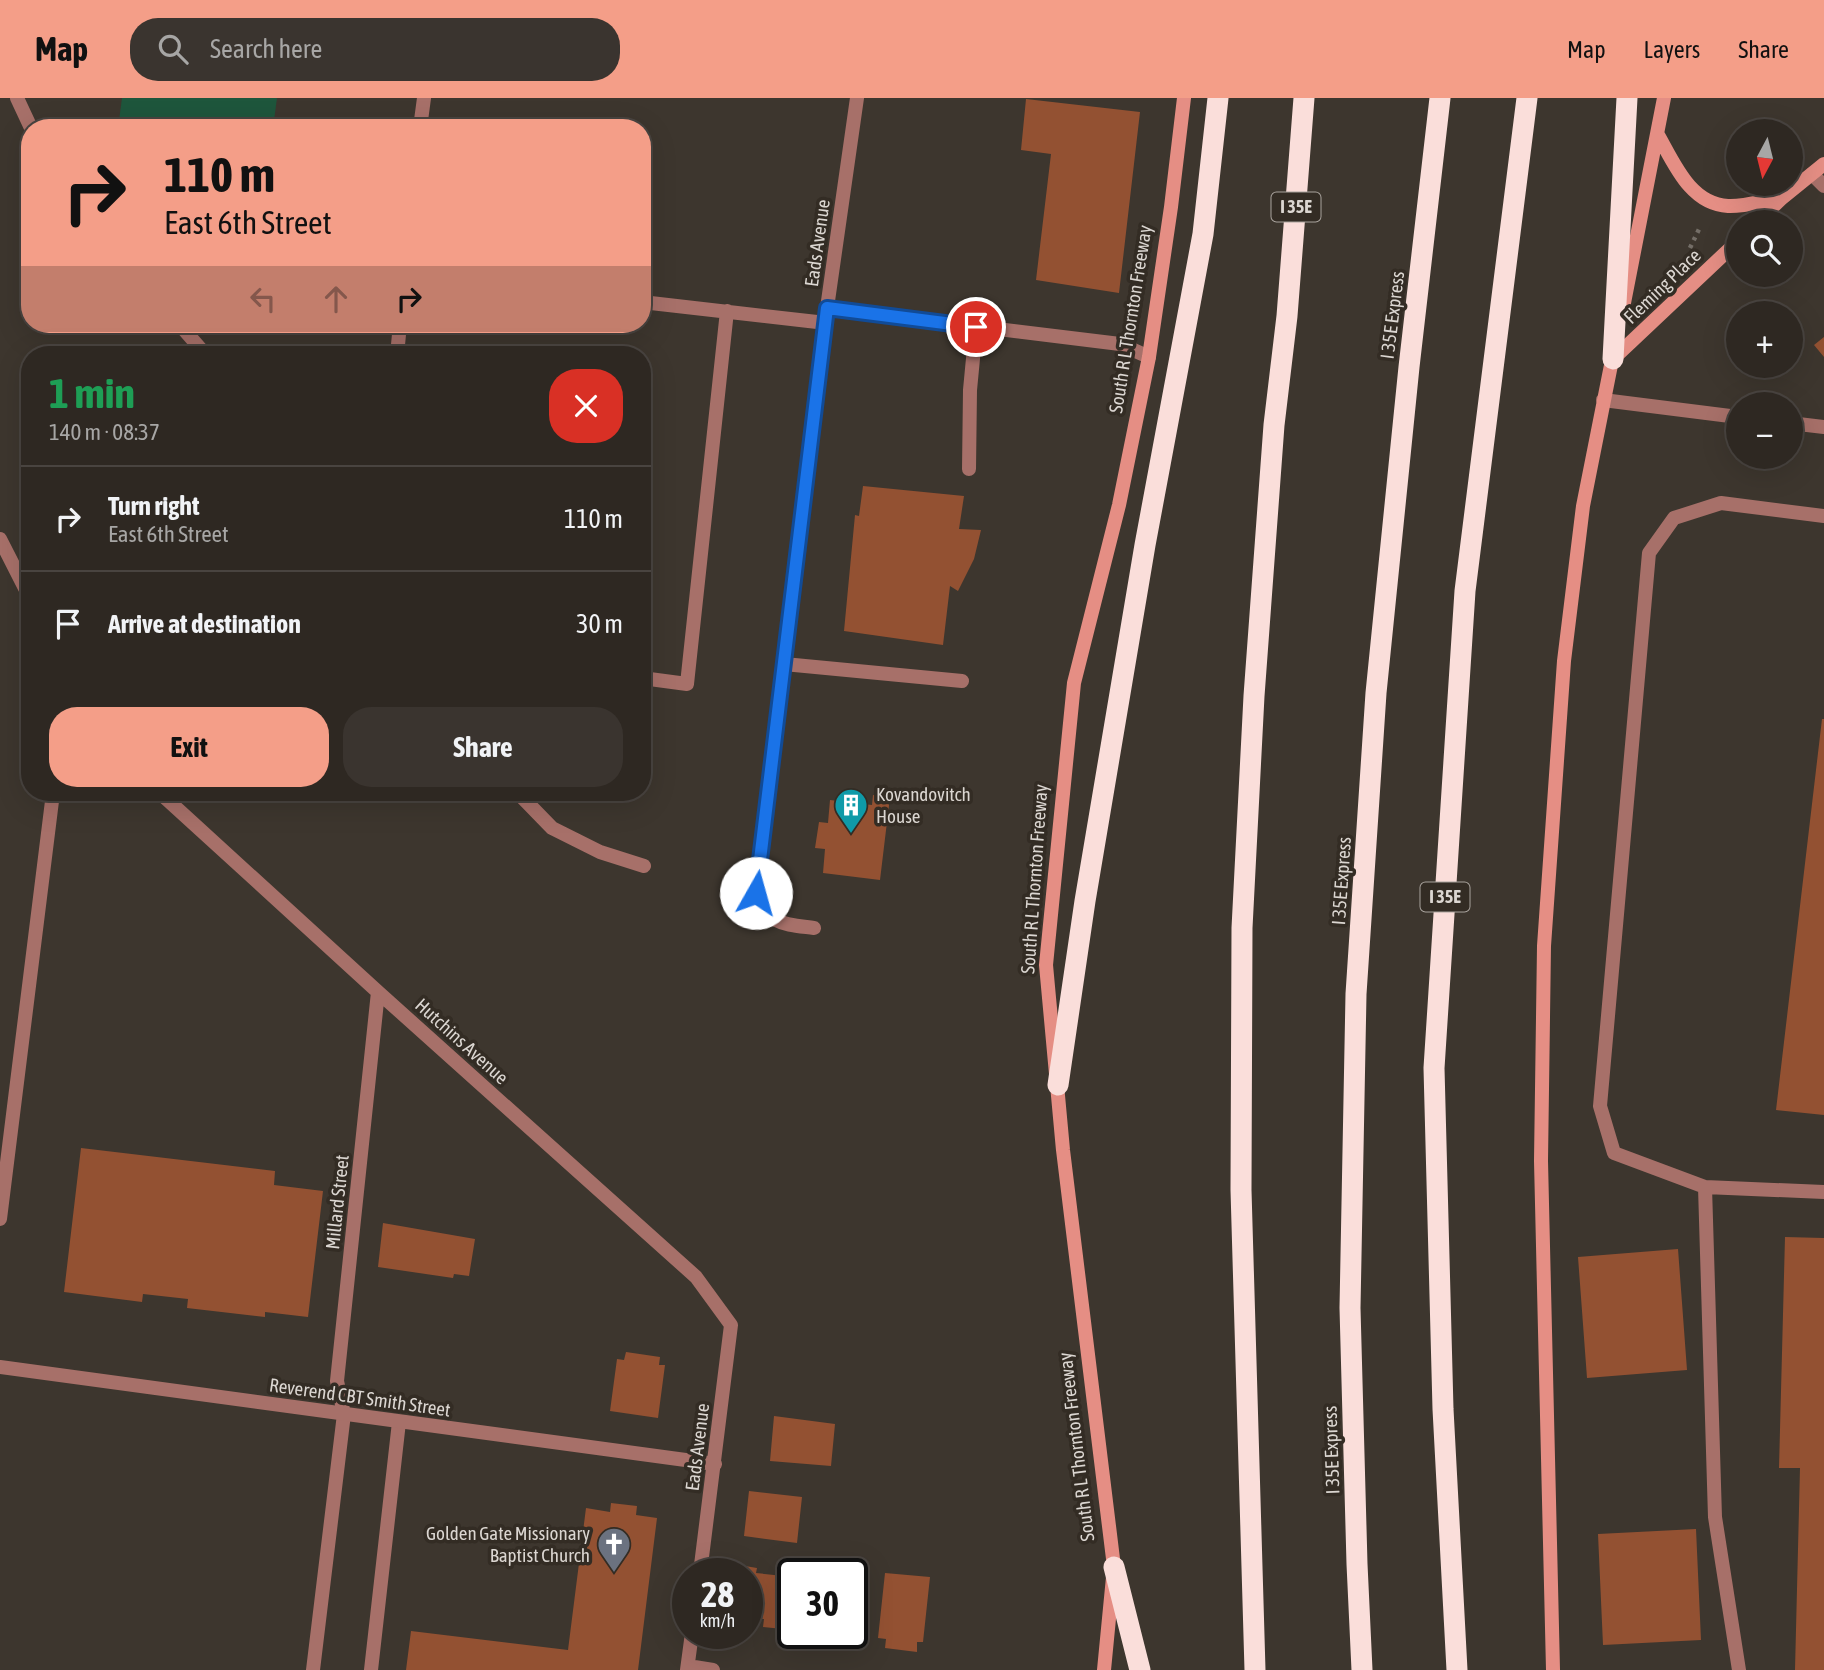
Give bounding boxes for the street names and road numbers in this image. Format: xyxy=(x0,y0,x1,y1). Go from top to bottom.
road number: I 35E xyxy=(1272,192,1320,222)
street label: Eads Avenue xyxy=(800,198,834,288)
street label: South R L Thornton Freeway xyxy=(1104,223,1156,415)
street label: Fleming Place xyxy=(1619,244,1705,328)
street label: I 35E Express xyxy=(1376,269,1408,360)
street label: South R L Thornton Freeway xyxy=(1016,783,1052,975)
street label: I 35E Express xyxy=(1327,836,1355,926)
road number: I 35E xyxy=(1420,882,1470,912)
street label: Hutchins Avenue xyxy=(411,994,513,1088)
street label: Millard Street xyxy=(321,1154,353,1250)
street label: South R L Thornton Freeway xyxy=(1053,1351,1098,1543)
street label: Reverend CBT Smith Street xyxy=(268,1373,452,1421)
street label: Eads Avenue xyxy=(681,1402,713,1492)
street label: I 35E Express xyxy=(1318,1405,1344,1495)

